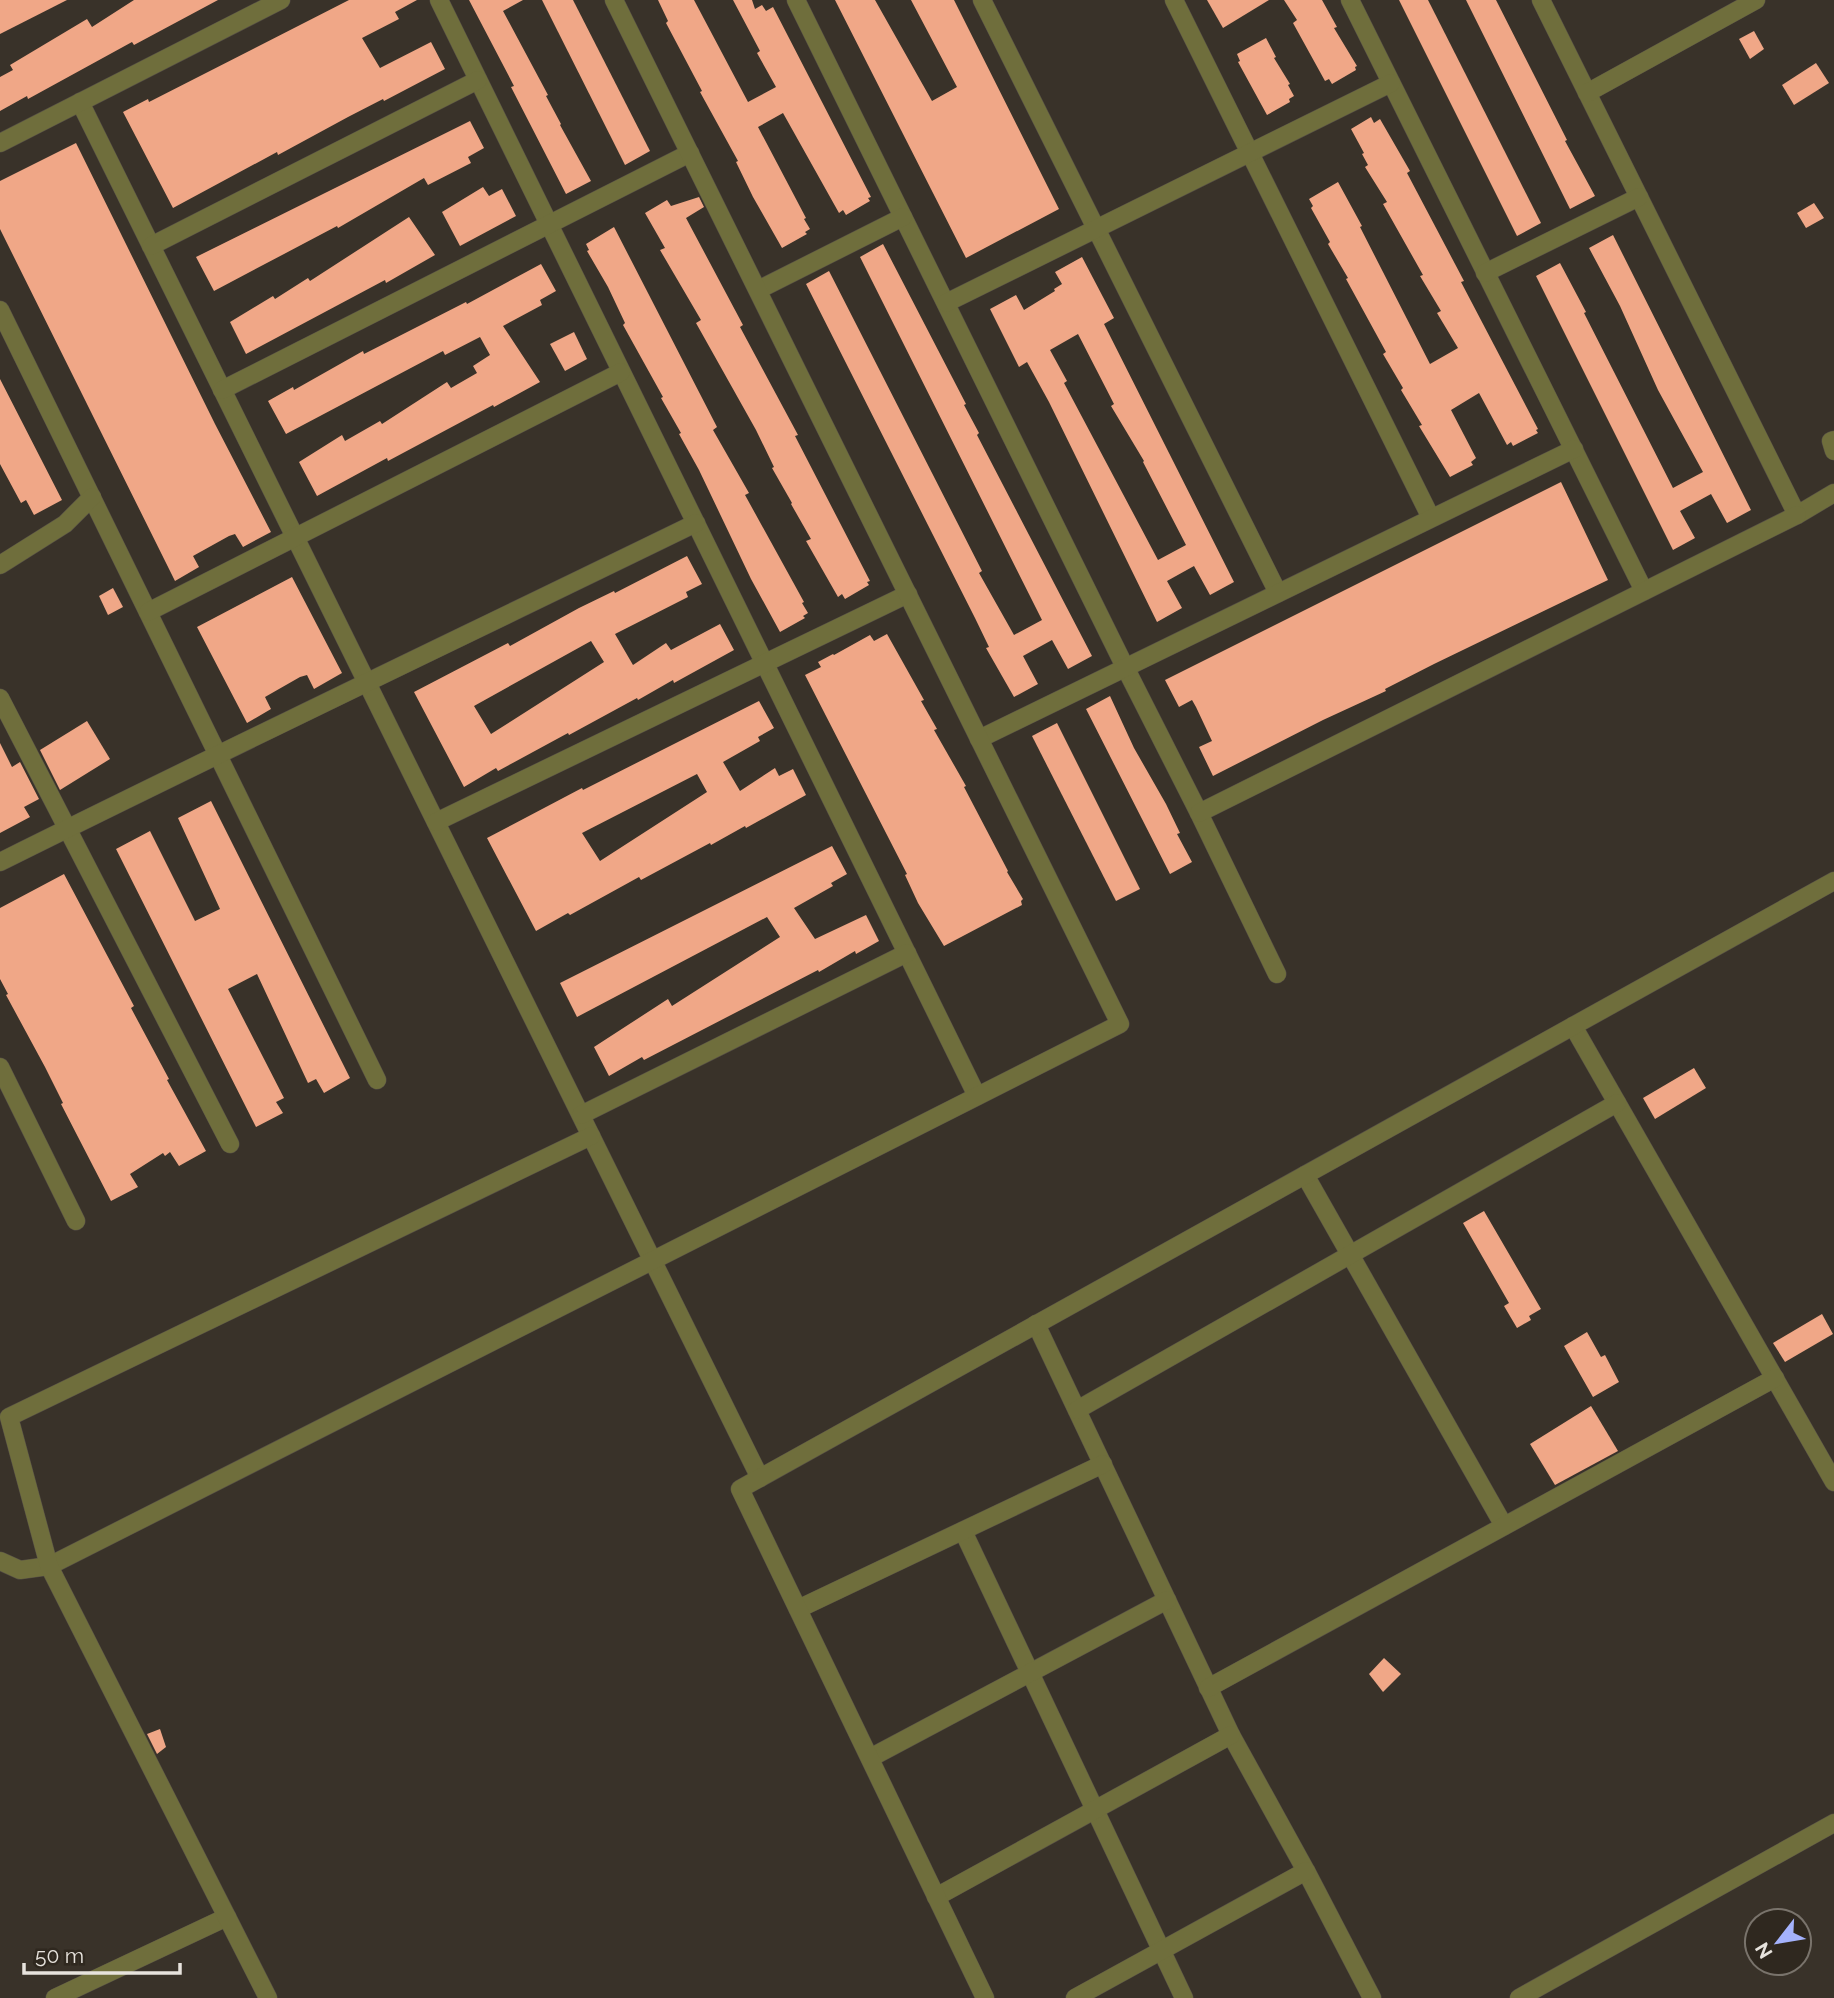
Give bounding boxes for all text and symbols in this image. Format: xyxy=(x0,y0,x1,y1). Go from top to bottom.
north arrow xyxy=(1743,1907,1813,1977)
scale bar xyxy=(24,1932,180,1976)
text: N xyxy=(1750,1939,1777,1963)
text: 50 m xyxy=(35,1943,84,1968)

